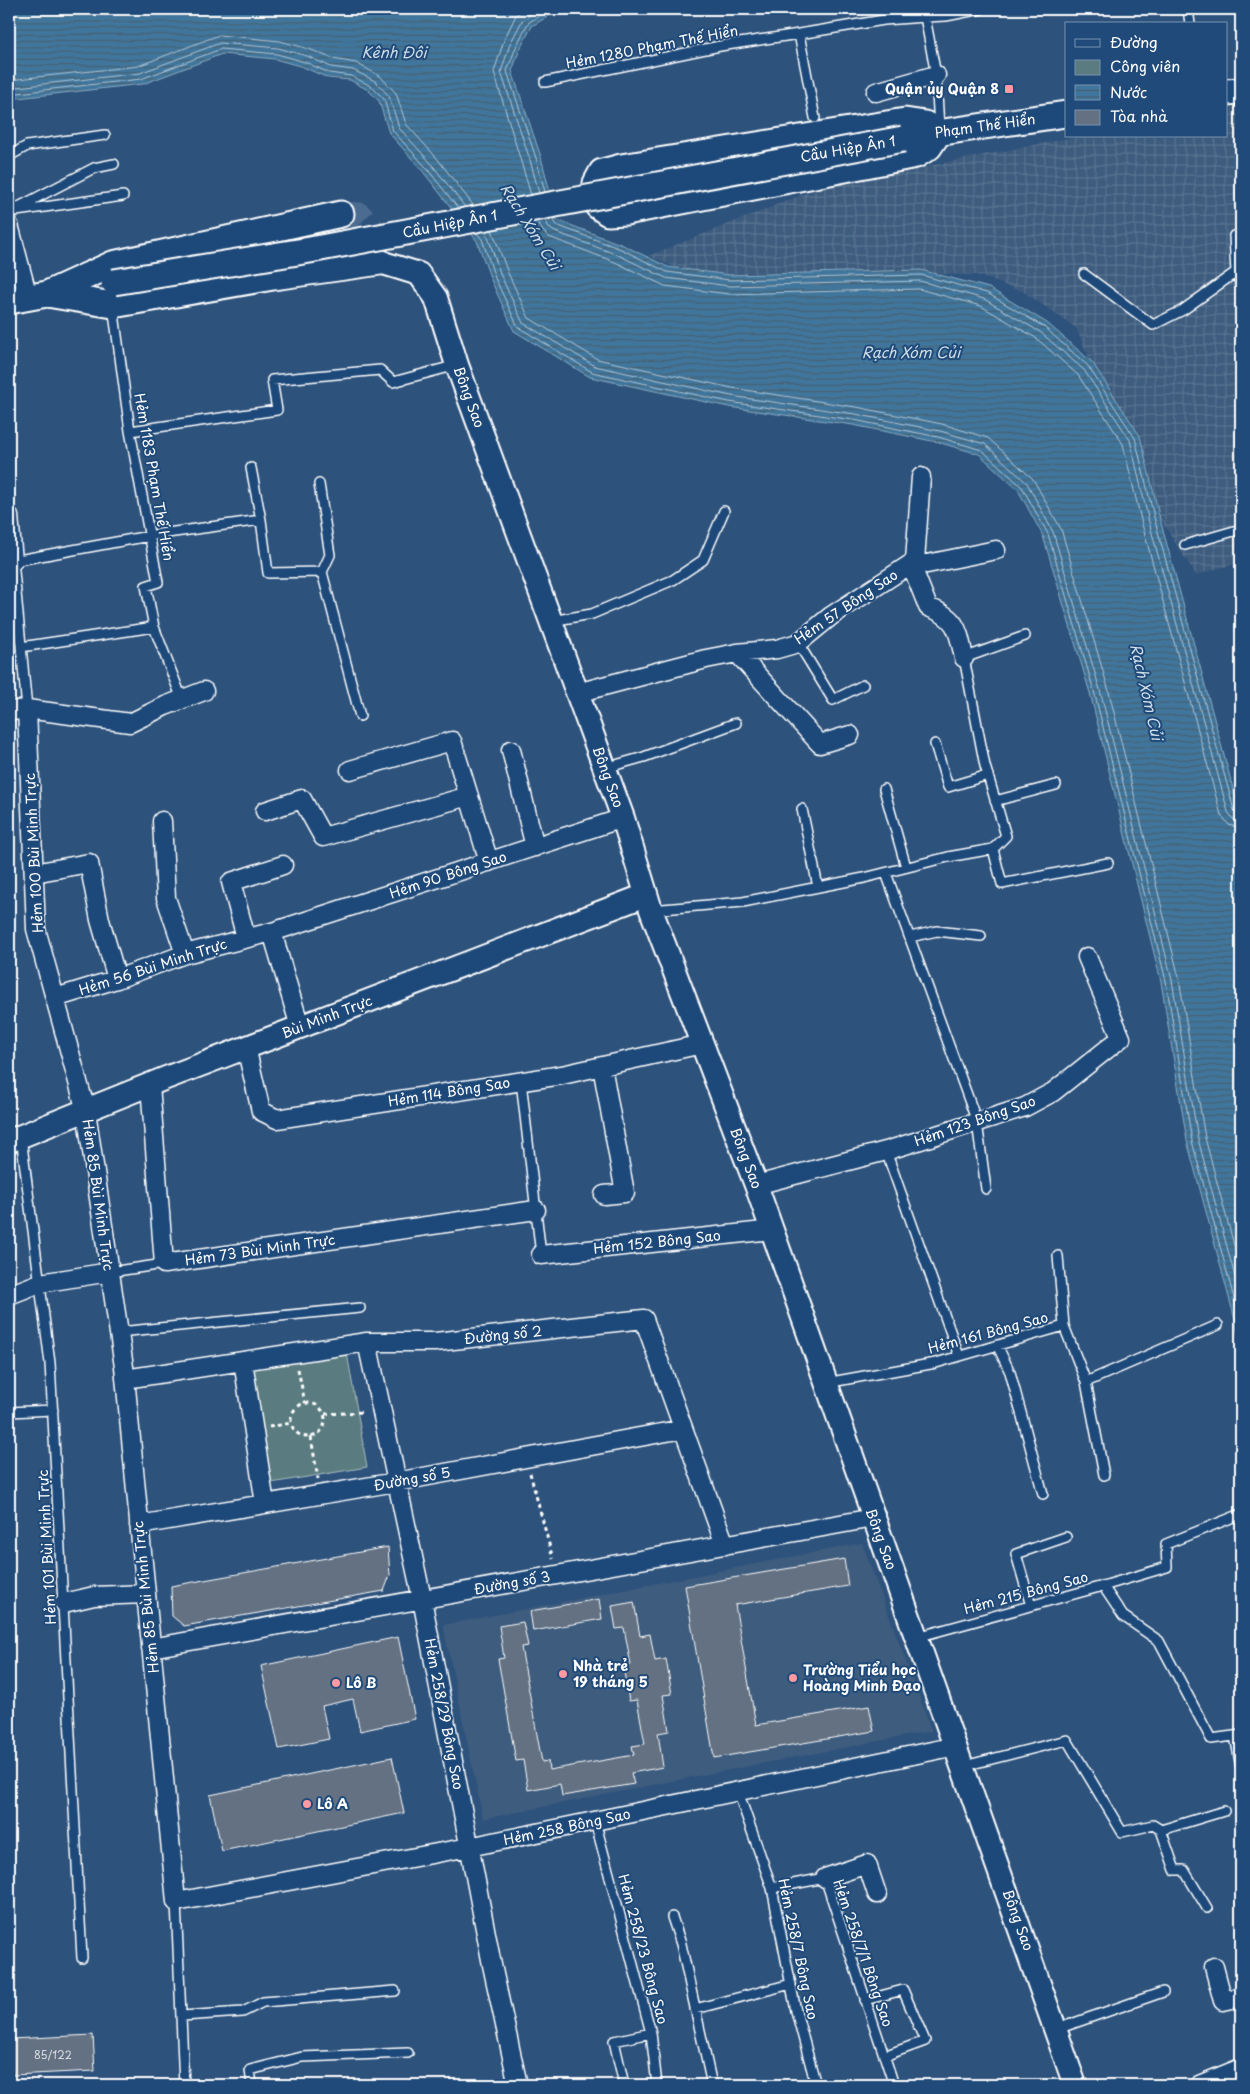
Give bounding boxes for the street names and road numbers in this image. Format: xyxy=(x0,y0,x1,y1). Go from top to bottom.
street label: Hẻm 1280 Phạm Thế Hiển xyxy=(564,20,740,74)
street label: Phạm Thế Hiển xyxy=(933,108,1037,143)
street label: Cầu Hiệp Ân 1 xyxy=(799,130,897,167)
street label: Cầu Hiệp Ân 1 xyxy=(401,204,499,243)
street label: Bông Sao xyxy=(449,363,490,431)
street label: Hẻm 1183 Phạm Thế Hiển xyxy=(129,391,180,562)
street label: Hẻm 57 Bông Sao xyxy=(790,564,902,649)
street label: Bông Sao xyxy=(588,743,629,811)
street label: Hẻm 100 Bùi Minh Trực xyxy=(19,773,48,933)
street label: Hẻm 90 Bông Sao xyxy=(387,846,509,903)
street label: Hẻm 56 Bùi Minh Trực xyxy=(76,933,230,1000)
street label: Bùi Minh Trực xyxy=(279,990,375,1043)
street label: Hẻm 114 Bông Sao xyxy=(386,1071,512,1112)
street label: Hẻm 123 Bông Sao xyxy=(911,1090,1039,1151)
street label: Hẻm 85 Bùi Minh Trực xyxy=(77,1118,120,1272)
street label: Bông Sao xyxy=(725,1124,768,1192)
street label: Hẻm 152 Bông Sao xyxy=(592,1224,722,1259)
street label: Hẻm 73 Bùi Minh Trực xyxy=(183,1229,336,1270)
street label: Hẻm 161 Bông Sao xyxy=(926,1306,1050,1359)
street label: Đường số 2 xyxy=(463,1320,543,1349)
street label: Đường số 5 xyxy=(372,1461,452,1496)
street label: Hẻm 101 Bùi Minh Trực xyxy=(32,1469,61,1625)
street label: Bông Sao xyxy=(861,1505,902,1573)
street label: Hẻm 85 Bùi Minh Trực xyxy=(127,1520,164,1674)
street label: Đường số 3 xyxy=(472,1565,552,1600)
street label: Hẻm 215 Bông Sao xyxy=(961,1566,1090,1619)
street label: Hẻm 258/29 Bông Sao xyxy=(420,1636,470,1792)
street label: Hẻm 258 Bông Sao xyxy=(501,1803,632,1850)
street label: Hẻm 258/23 Bông Sao xyxy=(613,1872,674,2026)
street label: Hẻm 258/7 Bông Sao xyxy=(773,1876,824,2022)
street label: Hẻm 258/7/1 Bông Sao xyxy=(828,1876,899,2030)
street label: Bông Sao xyxy=(998,1886,1039,1954)

